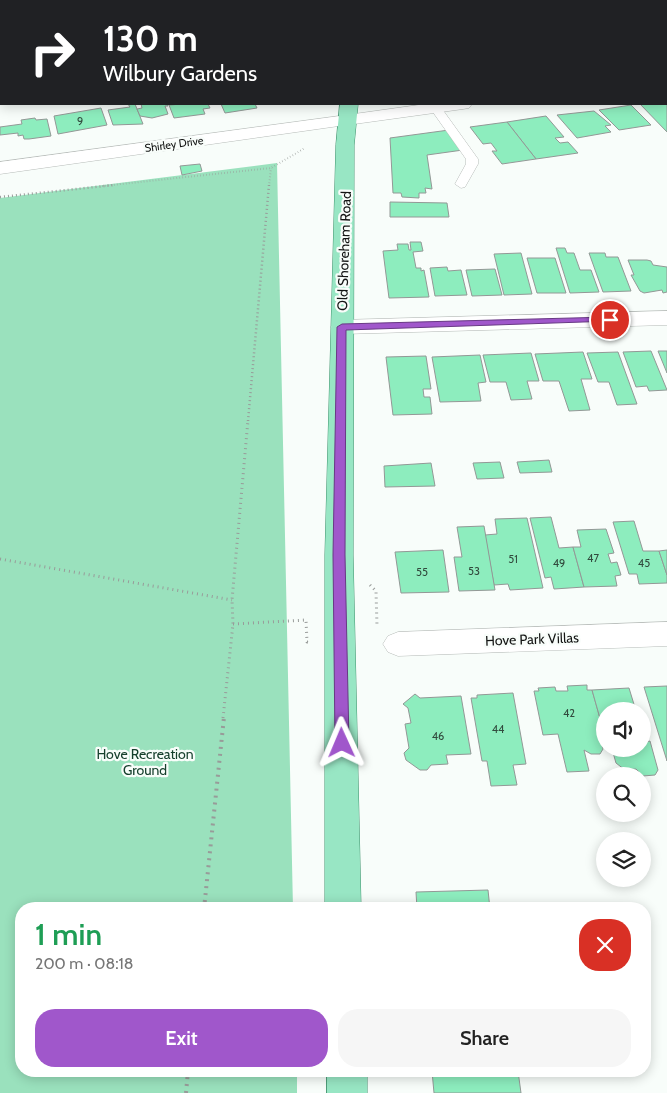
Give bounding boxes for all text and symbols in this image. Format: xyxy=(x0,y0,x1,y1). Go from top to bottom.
text: 130 m xyxy=(103,17,198,60)
icon: right xyxy=(20,20,85,85)
text: Wilbury Gardens xyxy=(103,60,257,87)
house number: 9 xyxy=(77,114,83,128)
street label: Shirley Drive xyxy=(144,133,205,155)
street label: Old Shoreham Road xyxy=(333,191,355,311)
pin xyxy=(589,299,631,341)
icon: arrive xyxy=(596,306,624,334)
house number: 47 xyxy=(587,551,599,565)
house number: 51 xyxy=(508,552,518,566)
house number: 49 xyxy=(553,556,565,570)
house number: 45 xyxy=(638,556,650,570)
house number: 53 xyxy=(468,564,480,578)
house number: 55 xyxy=(416,565,428,579)
street label: Hove Park Villas xyxy=(485,628,579,650)
map controls xyxy=(596,702,651,887)
button: sound xyxy=(596,702,651,757)
house number: 42 xyxy=(563,706,575,720)
position arrow xyxy=(315,716,367,768)
house number: 44 xyxy=(492,722,505,736)
house number: 46 xyxy=(432,729,444,743)
park label: Hove Recreation Ground xyxy=(96,745,194,779)
button: search xyxy=(596,767,651,822)
button: layers xyxy=(596,832,651,887)
text: 1 min xyxy=(35,916,102,953)
button: close xyxy=(579,919,631,971)
text: 200 m · 08:18 xyxy=(35,954,133,973)
button: Exit xyxy=(35,1009,328,1067)
button: Share xyxy=(338,1009,631,1067)

